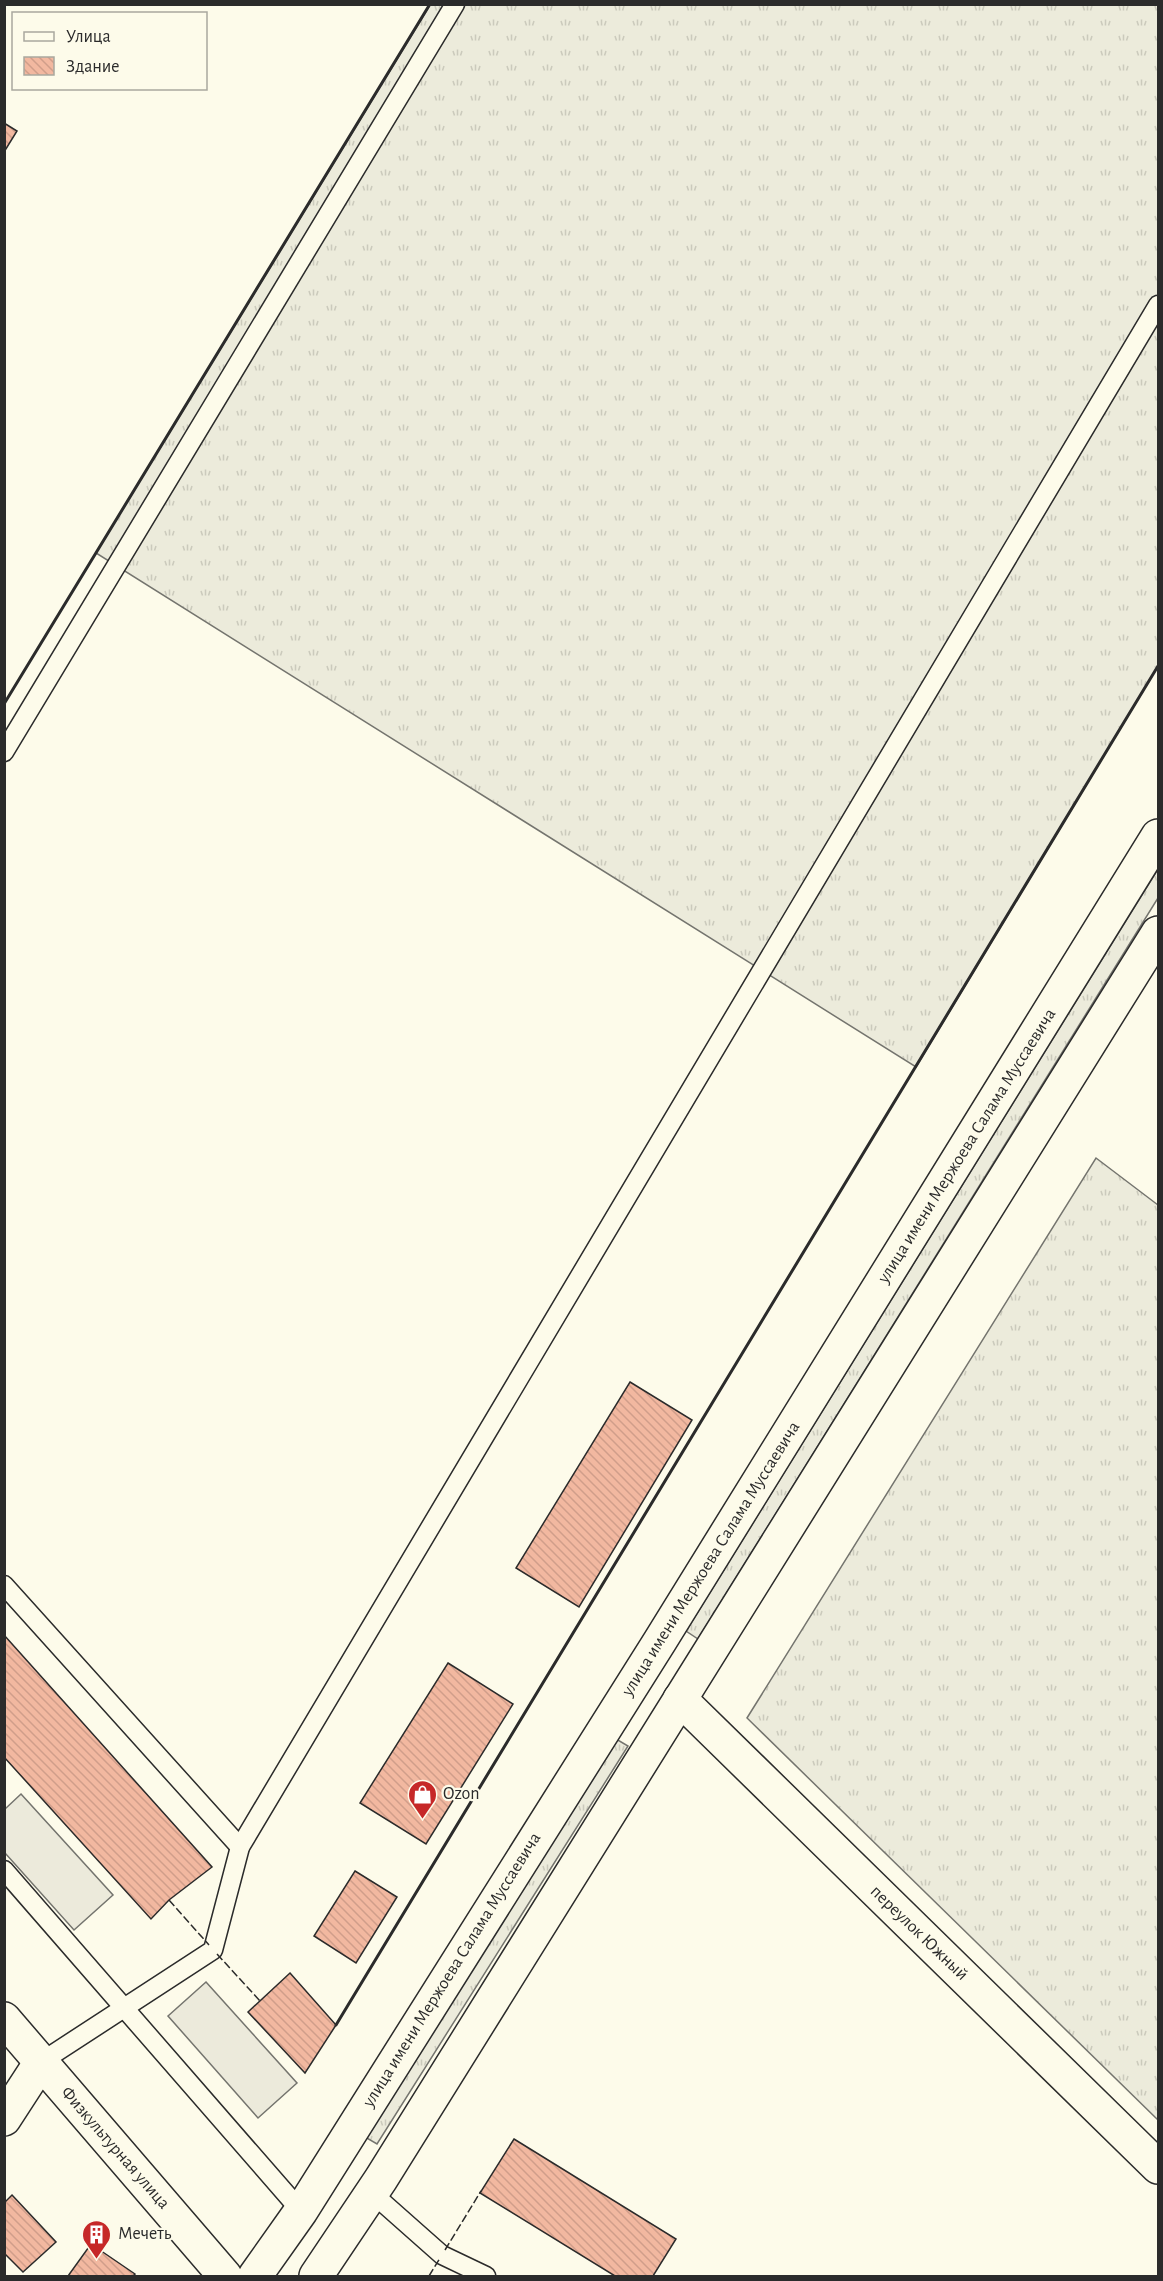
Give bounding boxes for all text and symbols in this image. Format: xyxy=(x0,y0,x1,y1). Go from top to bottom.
legend xyxy=(12,12,207,90)
text: Улица xyxy=(66,28,111,46)
text: Здание xyxy=(66,58,120,76)
street label: улица имени Мержоева Салама Муссаевича xyxy=(874,1006,1059,1287)
street label: улица имени Мержоева Салама Муссаевича xyxy=(618,1419,803,1700)
shop icon: Ozon xyxy=(406,1778,438,1820)
place label: Ozon xyxy=(443,1785,480,1803)
street label: улица имени Мержоева Салама Муссаевича xyxy=(359,1830,544,2111)
street label: переулок Южный xyxy=(867,1882,971,1984)
street label: Физкультурная улица xyxy=(57,2083,173,2213)
building icon: Мечеть xyxy=(81,2218,113,2260)
place label: Мечеть xyxy=(118,2225,172,2243)

